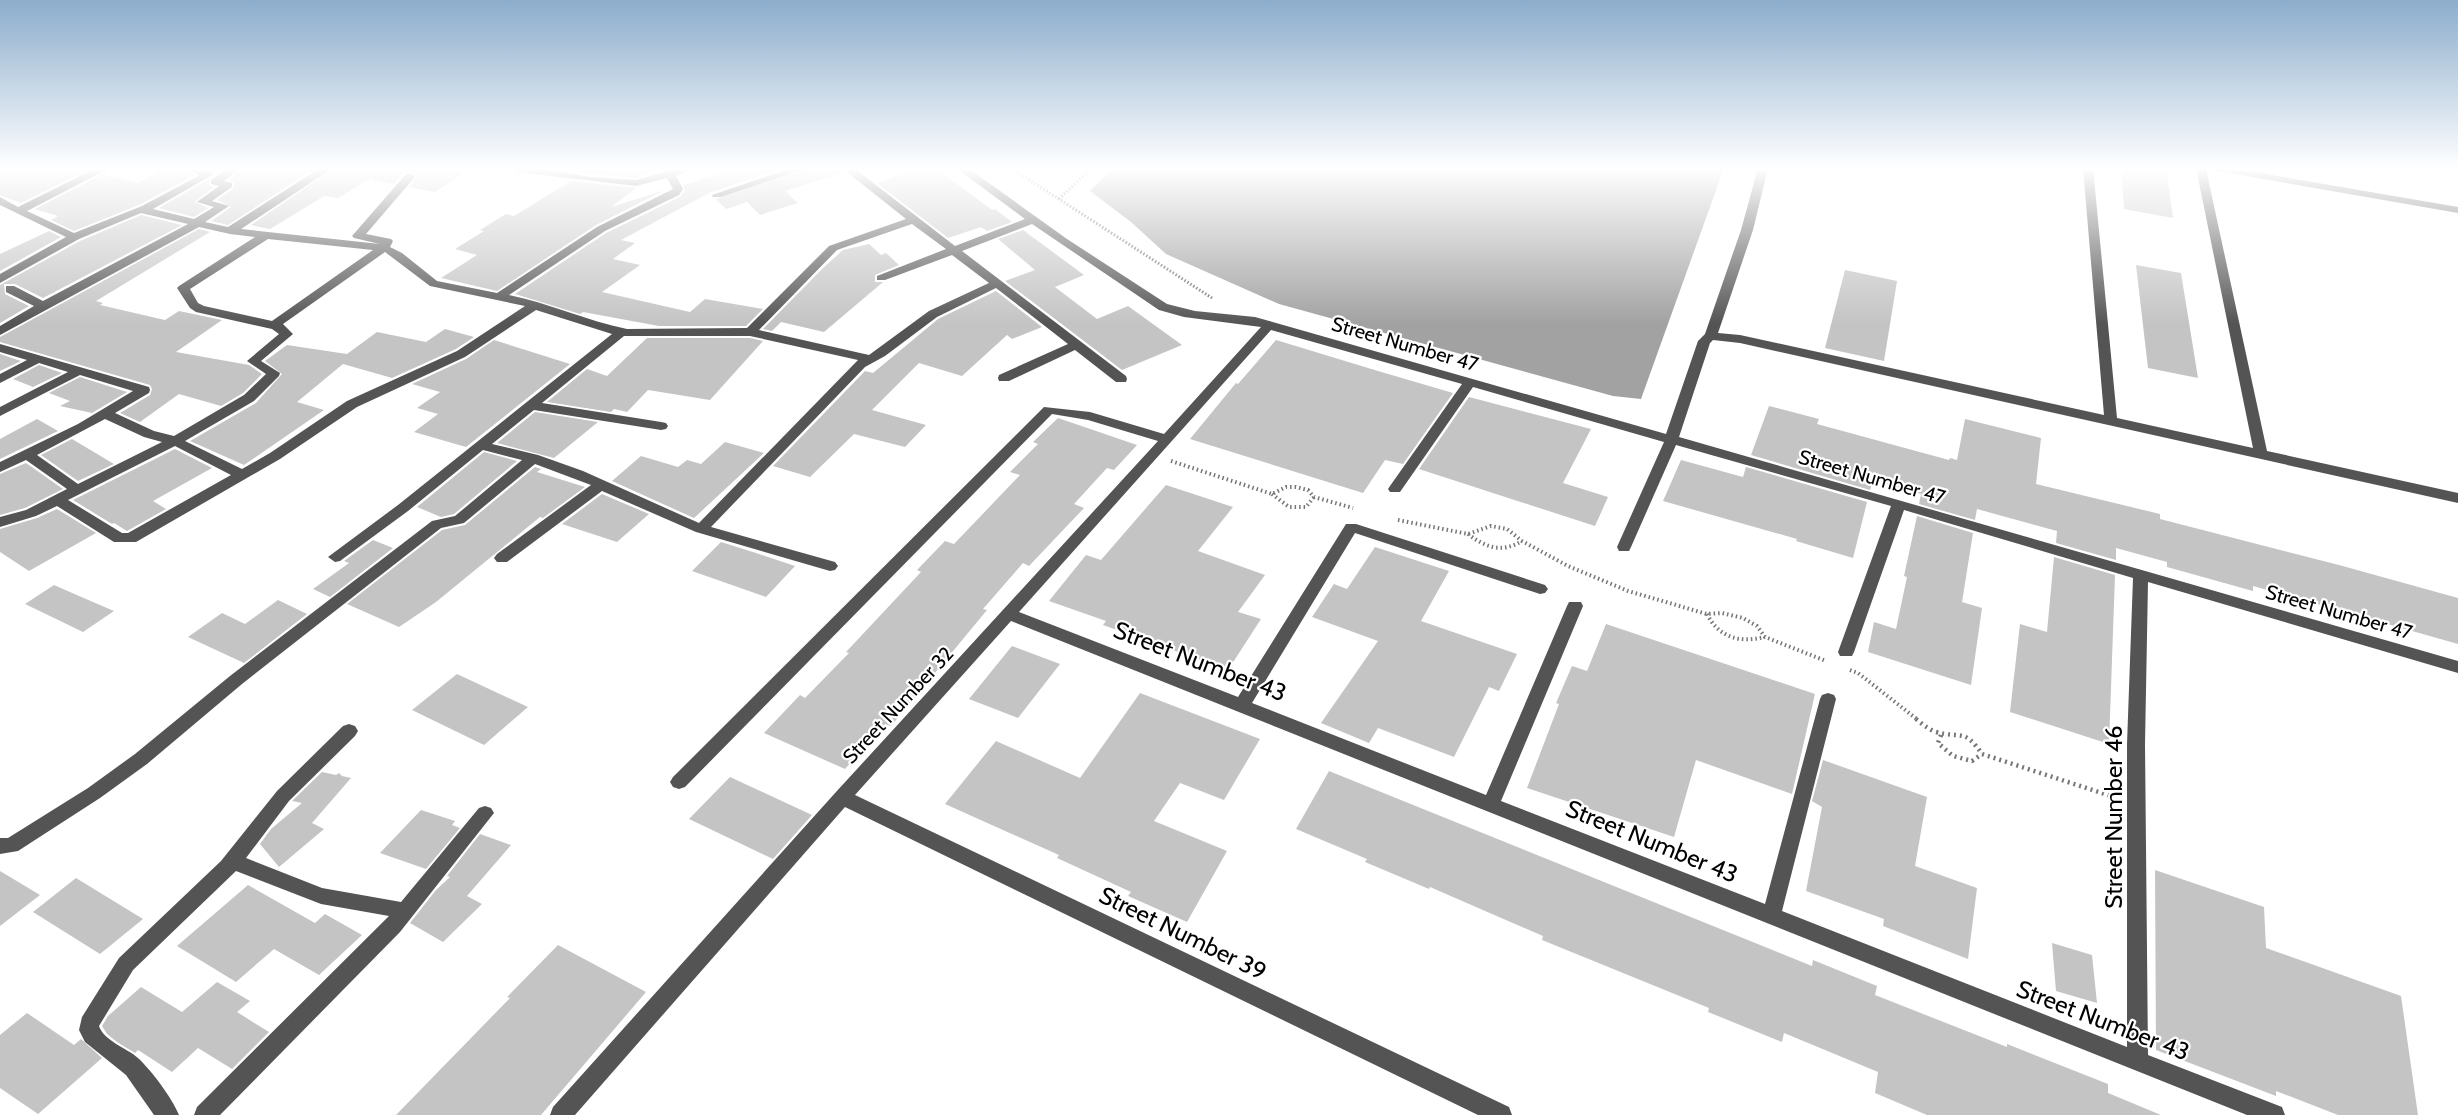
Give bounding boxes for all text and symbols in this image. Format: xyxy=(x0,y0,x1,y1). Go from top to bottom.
street label: Street Number 47 xyxy=(1329,312,1481,376)
street label: Street Number 47 xyxy=(1796,445,1948,509)
street label: Street Number 47 xyxy=(2263,580,2415,644)
street label: Street Number 43 xyxy=(1109,615,1291,707)
street label: Street Number 32 xyxy=(838,642,958,768)
street label: Street Number 46 xyxy=(2099,725,2128,909)
street label: Street Number 43 xyxy=(1562,793,1742,889)
street label: Street Number 39 xyxy=(1095,880,1271,986)
street label: Street Number 43 xyxy=(2012,974,2194,1066)

